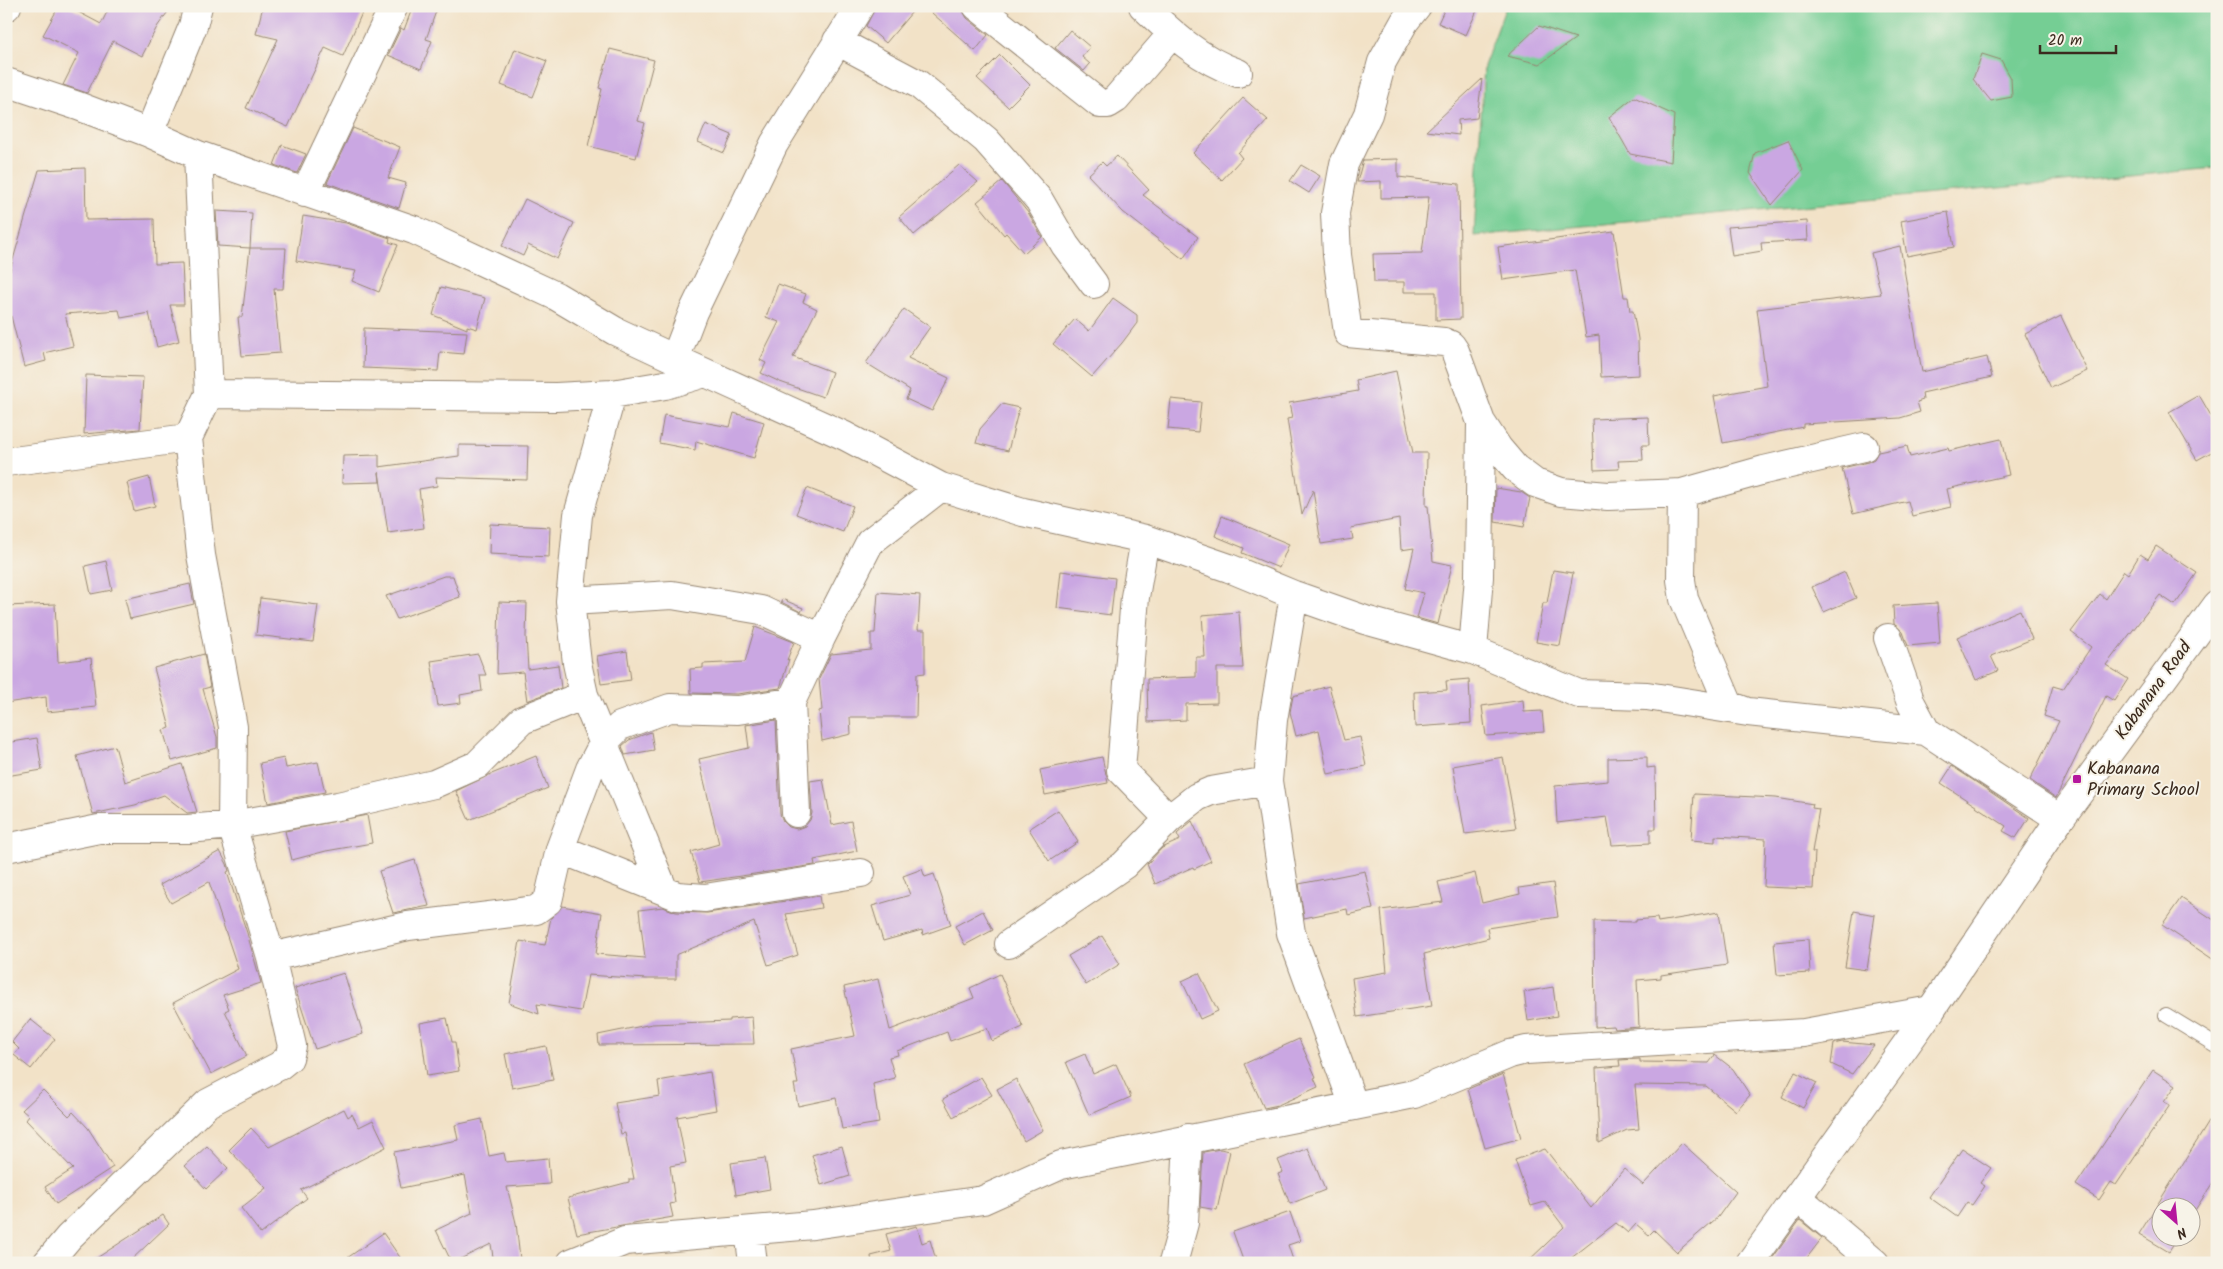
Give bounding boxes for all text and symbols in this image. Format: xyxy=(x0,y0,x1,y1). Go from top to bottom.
scale bar xyxy=(2040,22,2117,54)
text: 20 m xyxy=(2048,29,2082,53)
street label: Kabanana Road xyxy=(2108,635,2201,747)
place label: Kabanana Primary School xyxy=(2087,755,2200,805)
marker: Kabanana Primary School xyxy=(2071,773,2083,785)
north arrow xyxy=(2150,1196,2200,1246)
text: N xyxy=(2172,1221,2190,1245)

